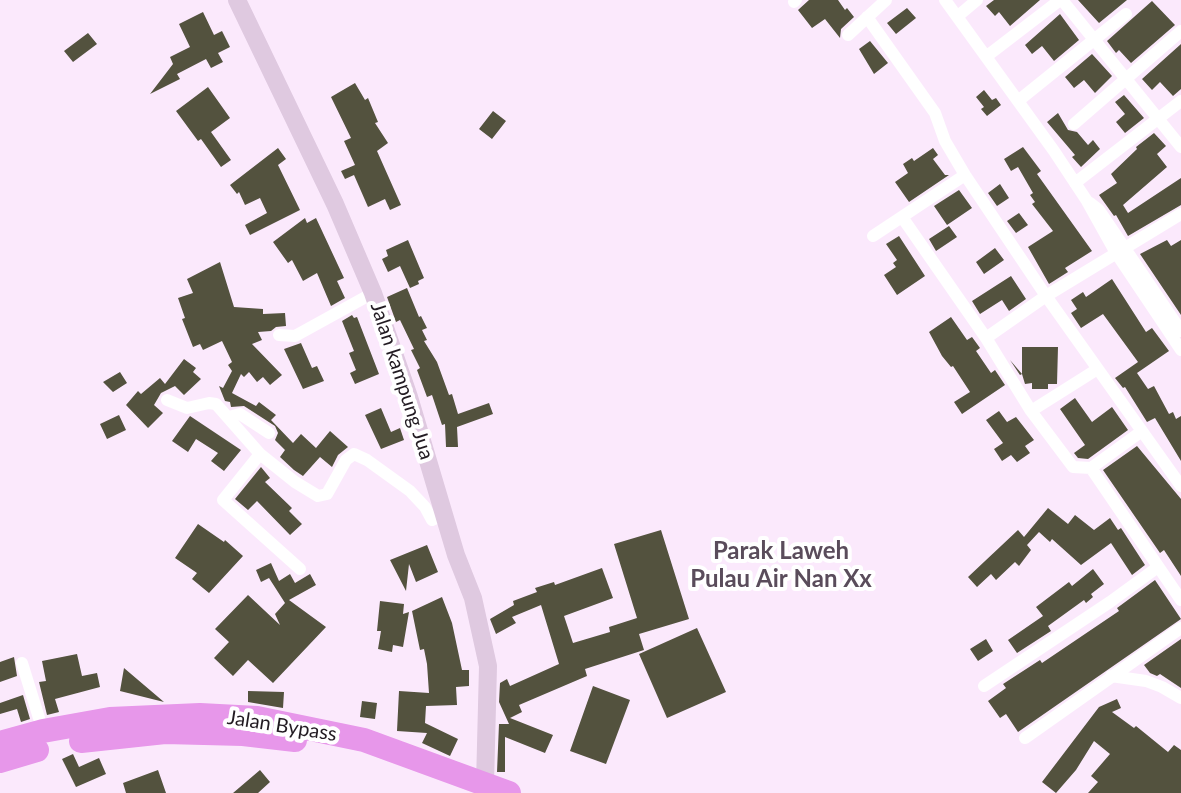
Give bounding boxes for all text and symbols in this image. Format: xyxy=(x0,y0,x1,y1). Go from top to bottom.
street label: Jalan kampung Jua xyxy=(365,299,439,463)
district label: Parak Laweh Pulau Air Nan Xx xyxy=(690,537,872,593)
street label: Jalan Bypass xyxy=(226,706,338,746)

